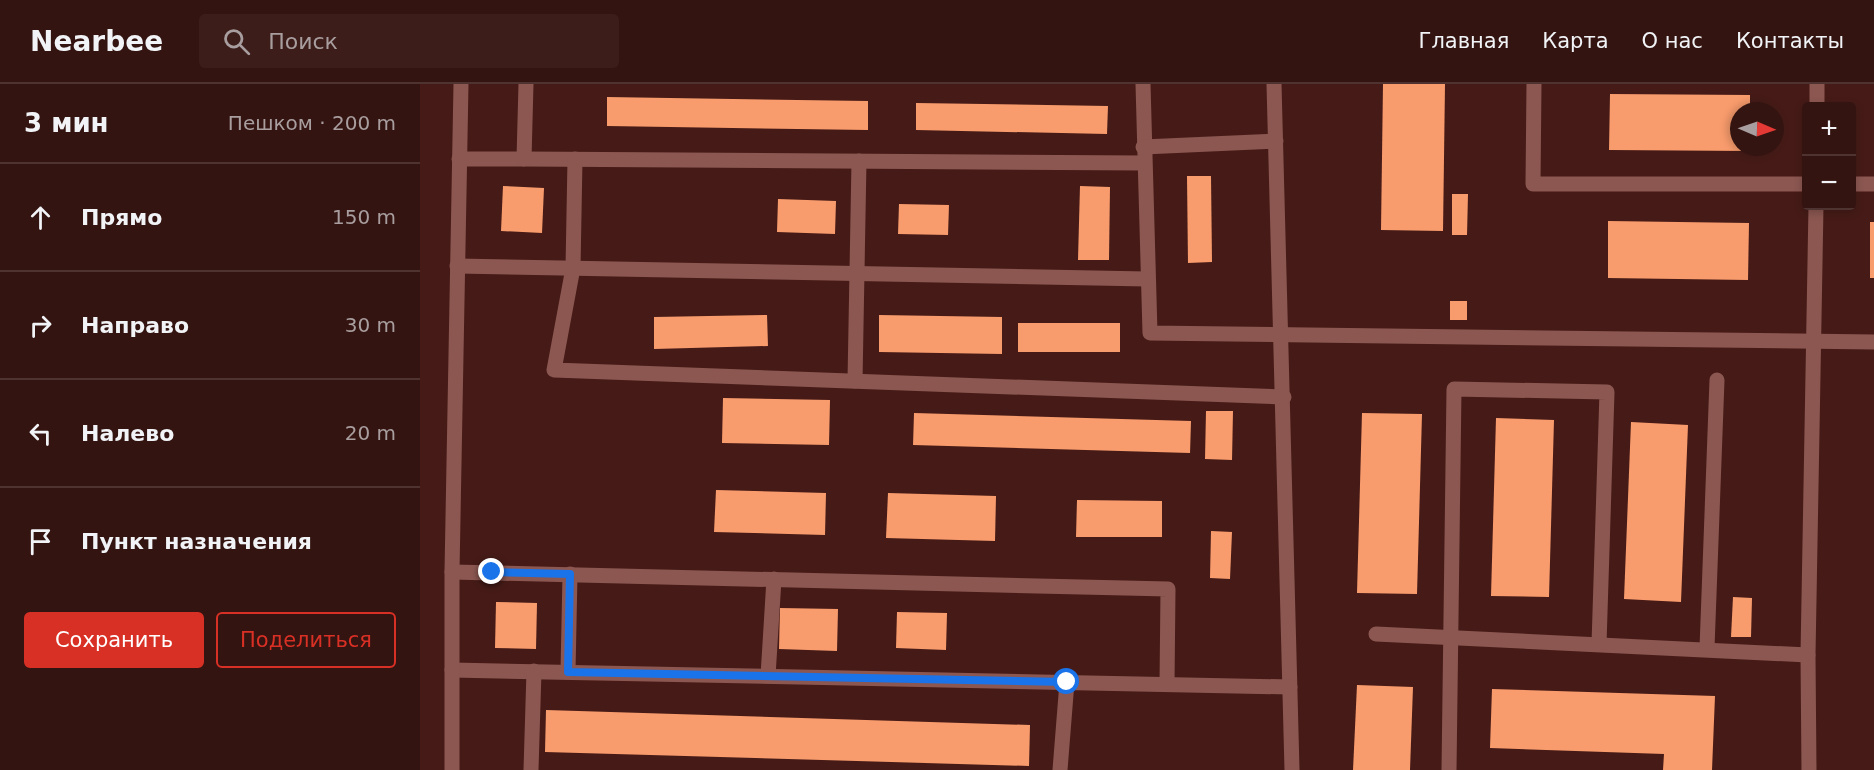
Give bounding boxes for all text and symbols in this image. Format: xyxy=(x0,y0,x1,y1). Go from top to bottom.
search box xyxy=(199,14,619,68)
text: Nearbee xyxy=(30,25,163,58)
icon: search xyxy=(220,25,253,58)
text: Поиск xyxy=(268,29,338,54)
text: Главная xyxy=(1419,29,1509,53)
text: Карта xyxy=(1542,29,1609,53)
text: О нас xyxy=(1642,29,1703,53)
text: Контакты xyxy=(1736,29,1844,53)
north arrow xyxy=(1730,102,1784,156)
map controls xyxy=(1802,102,1856,210)
button: + xyxy=(1802,102,1856,156)
text: 3 мин xyxy=(24,108,109,138)
text: Пешком · 200 m xyxy=(228,111,396,135)
button: − xyxy=(1802,156,1856,210)
icon: ahead xyxy=(24,201,57,234)
text: Прямо xyxy=(81,205,162,230)
text: 150 m xyxy=(332,205,396,229)
icon: right xyxy=(24,309,57,342)
text: Направо xyxy=(81,313,189,338)
text: 30 m xyxy=(345,313,396,337)
icon: left xyxy=(24,417,57,450)
text: Налево xyxy=(81,421,174,446)
text: 20 m xyxy=(345,421,396,445)
icon: arrive xyxy=(24,525,57,558)
text: Пункт назначения xyxy=(81,529,312,554)
route end xyxy=(478,558,504,584)
button: Сохранить xyxy=(24,612,204,668)
button: Поделиться xyxy=(216,612,396,668)
route start xyxy=(1053,668,1079,694)

